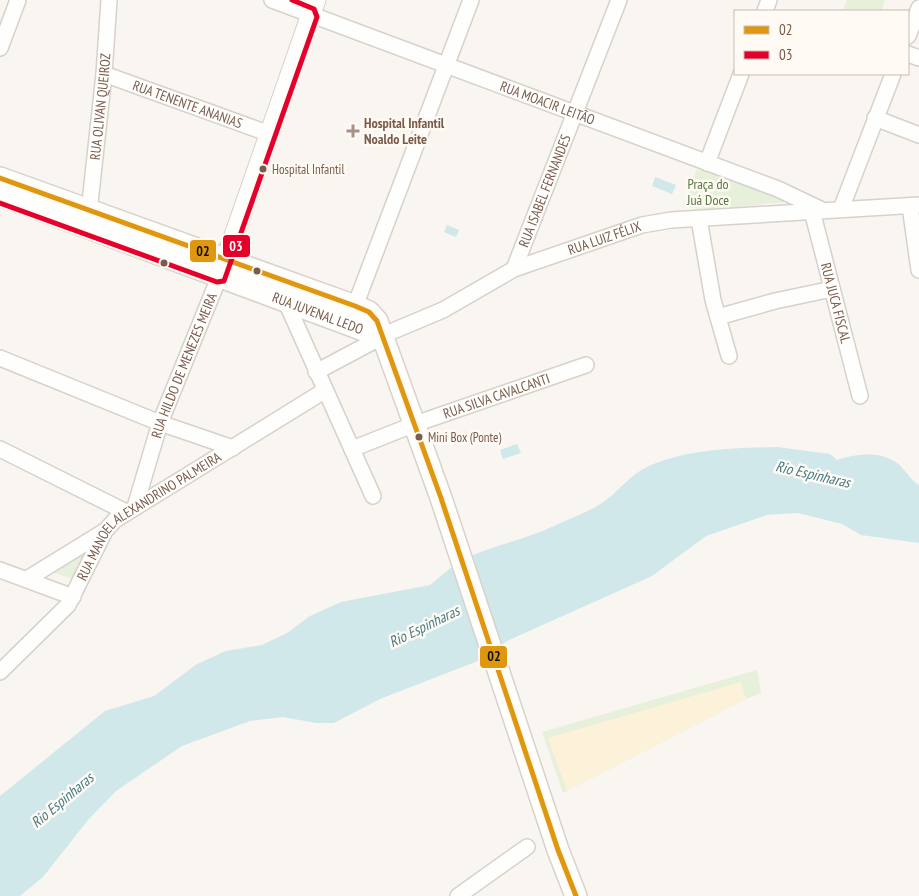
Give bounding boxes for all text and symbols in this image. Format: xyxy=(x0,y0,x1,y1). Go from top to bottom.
legend xyxy=(734,10,909,75)
text: 02 xyxy=(779,20,793,39)
text: 03 xyxy=(779,45,793,64)
street label: RUA OLIVAN QUEIROZ xyxy=(86,53,114,161)
street label: RUA TENENTE ANANIAS xyxy=(130,76,245,132)
street label: RUA MOACIR LEITÃO xyxy=(498,77,598,129)
place label: Hospital Infantil Noaldo Leite xyxy=(364,114,445,148)
marker: Hospital Infantil Noaldo Leite xyxy=(346,124,360,138)
street label: RUA ISABEL FERNANDES xyxy=(514,132,575,250)
place label: Hospital Infantil xyxy=(272,161,344,178)
marker: Hospital Infantil xyxy=(258,164,268,174)
park label: Praça do Juá Doce xyxy=(686,175,729,209)
street label: RUA LUIZ FÉLIX xyxy=(565,217,643,259)
line badge: 03 xyxy=(222,234,251,258)
text: 03 xyxy=(229,237,243,255)
line badge: 02 xyxy=(189,239,217,263)
text: 02 xyxy=(196,242,210,260)
unlabelled marker xyxy=(159,258,169,268)
street label: RUA JUCA FISCAL xyxy=(817,261,855,345)
unlabelled marker xyxy=(252,266,262,276)
street label: RUA JUVENAL LEDO xyxy=(270,288,366,338)
street label: RUA HILDO DE MENEZES MEIRA xyxy=(147,290,221,440)
street label: RUA SILVA CAVALCANTI xyxy=(441,369,552,423)
place label: Mini Box (Ponte) xyxy=(428,429,501,446)
marker: Mini Box (Ponte) xyxy=(414,432,424,442)
street label: RUA MANOEL ALEXANDRINO PALMEIRA xyxy=(73,448,225,583)
water label: Rio Espinharas xyxy=(774,456,854,492)
water label: Rio Espinharas xyxy=(386,600,464,651)
line badge: 02 xyxy=(479,645,508,669)
text: 02 xyxy=(487,647,501,665)
water label: Rio Espinharas xyxy=(27,767,99,832)

